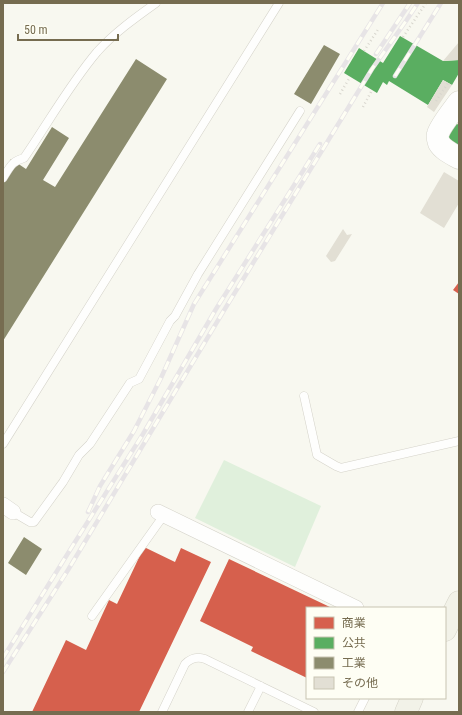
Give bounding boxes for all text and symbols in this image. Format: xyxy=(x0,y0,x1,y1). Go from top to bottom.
scale bar xyxy=(18,16,118,42)
text: 50 m xyxy=(24,23,48,37)
legend xyxy=(306,607,446,699)
text: 商業 xyxy=(342,616,366,630)
text: 公共 xyxy=(342,636,366,650)
text: 工業 xyxy=(342,656,366,670)
text: その他 xyxy=(342,676,378,690)

